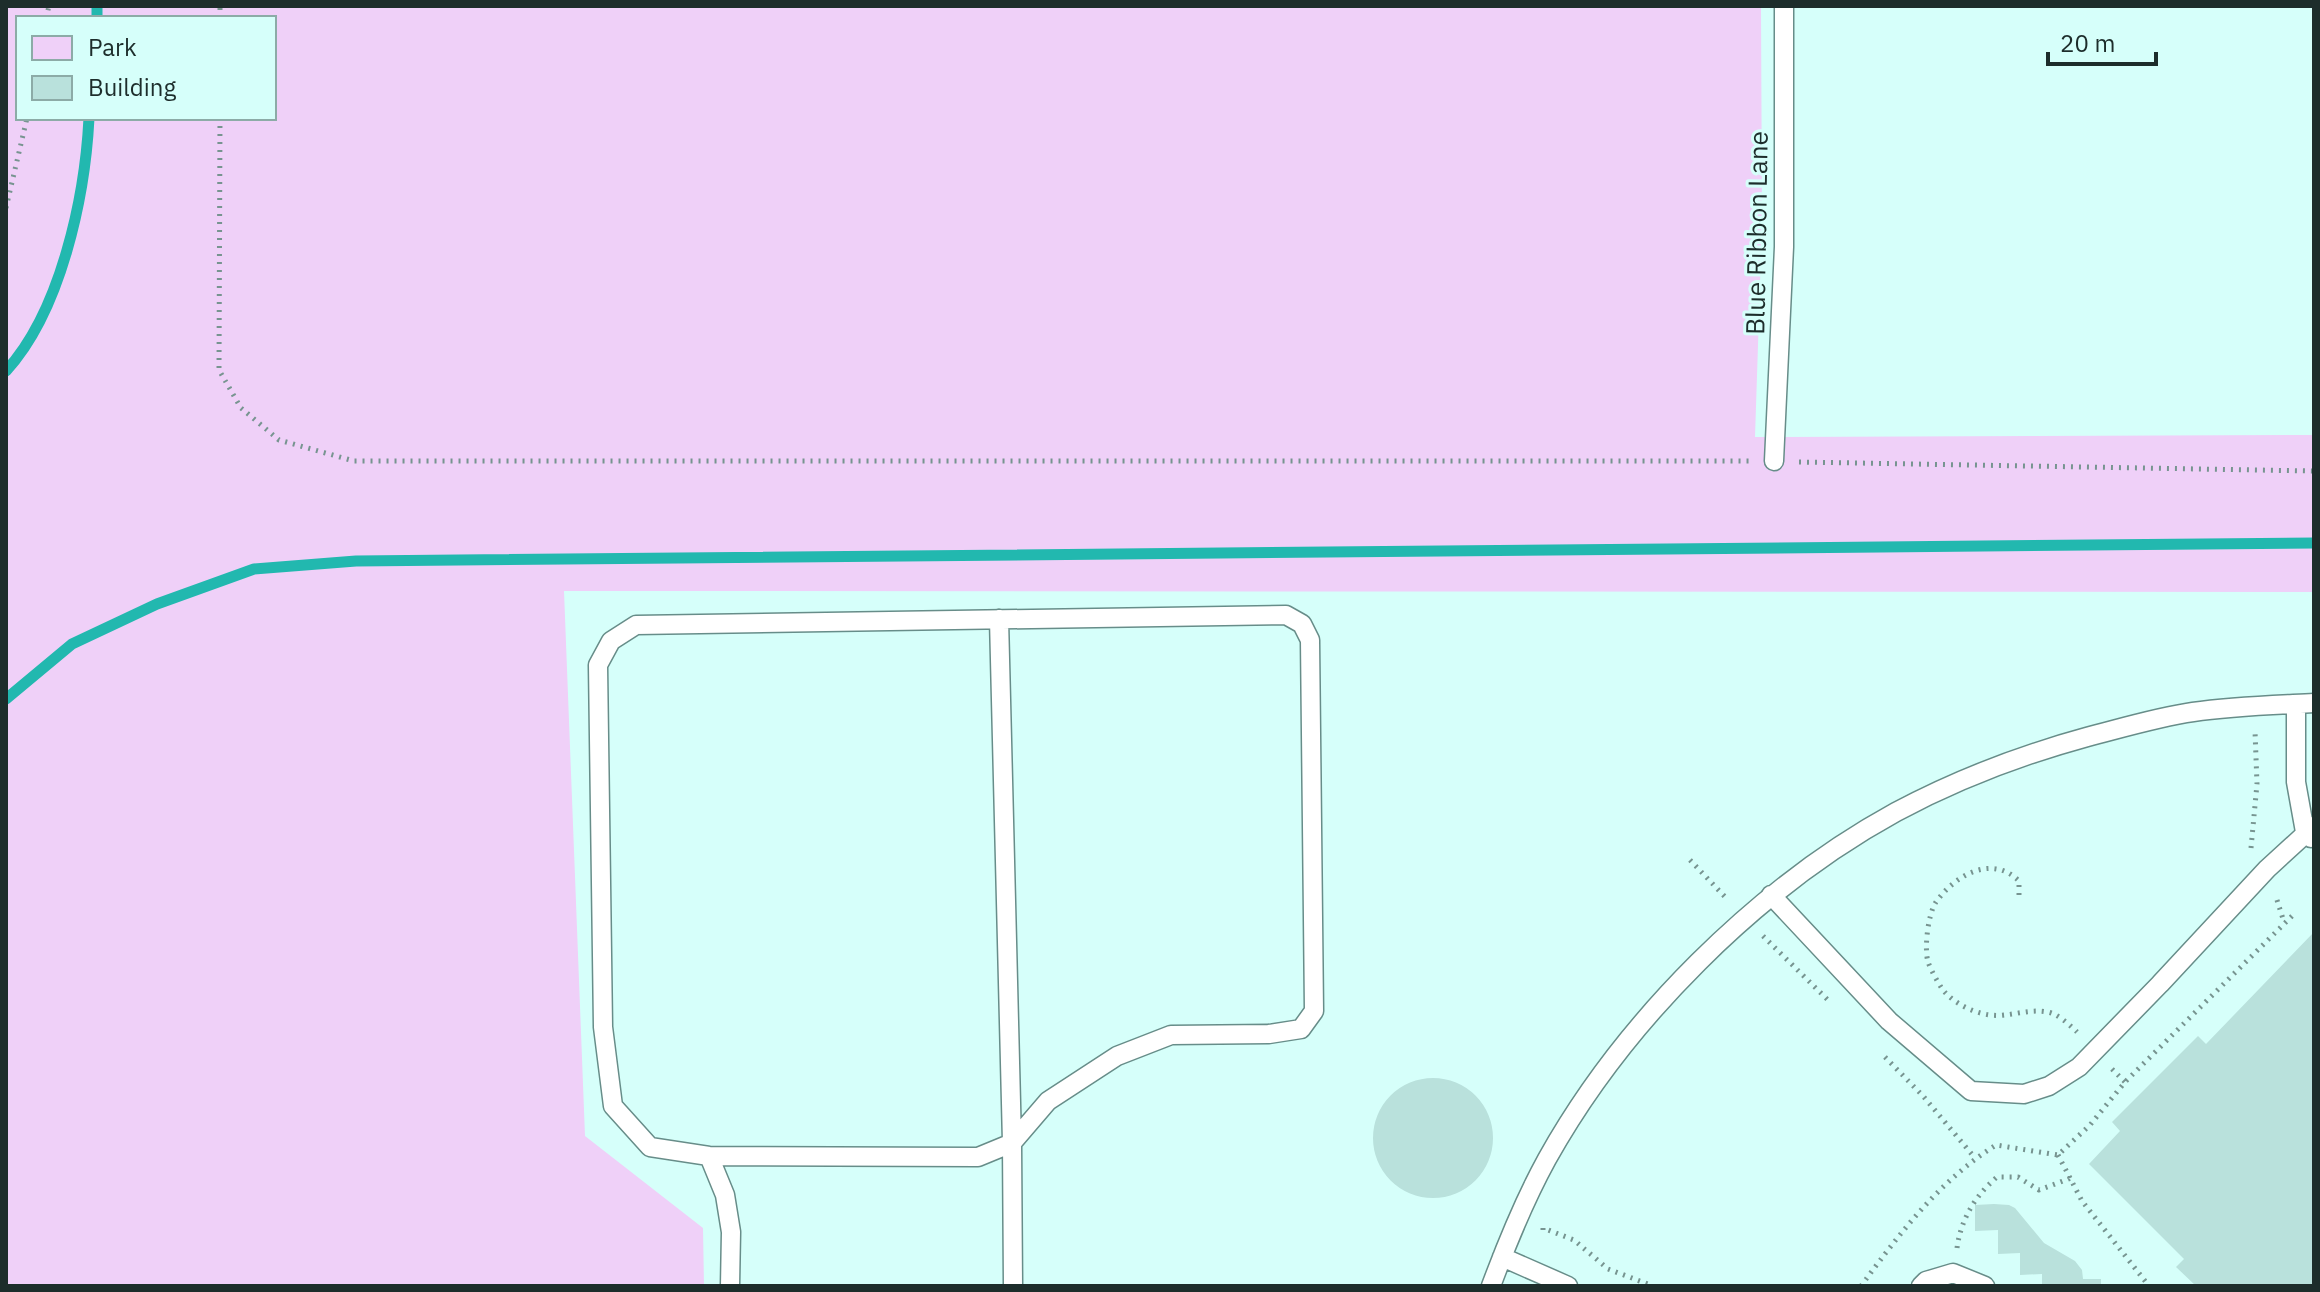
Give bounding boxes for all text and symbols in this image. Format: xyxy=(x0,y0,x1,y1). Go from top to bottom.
legend xyxy=(16,16,276,120)
scale bar xyxy=(2048,16,2156,66)
text: 20 m xyxy=(2060,27,2115,59)
text: Park xyxy=(88,31,137,63)
text: Building xyxy=(88,71,176,103)
street label: Blue Ribbon Lane xyxy=(1737,131,1775,335)

